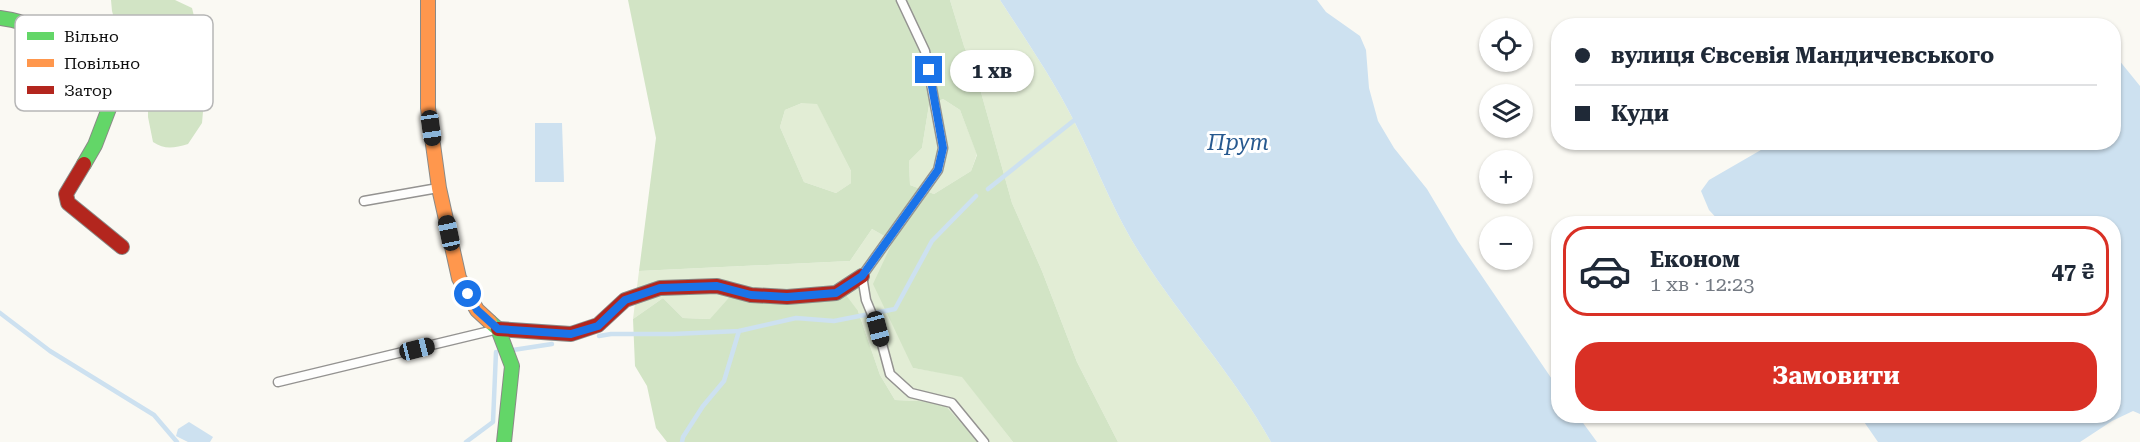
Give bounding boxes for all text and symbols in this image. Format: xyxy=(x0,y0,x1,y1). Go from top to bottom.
legend xyxy=(15,15,213,111)
map controls xyxy=(1479,18,1533,270)
button: locate xyxy=(1479,18,1533,72)
text: Вільно xyxy=(64,27,119,46)
text: вулиця Євсевія Мандичевського xyxy=(1611,43,1994,68)
callout: 1 хв xyxy=(950,49,1034,91)
text: Повільно xyxy=(64,54,140,73)
route end xyxy=(915,56,942,83)
text: 1 хв xyxy=(972,59,1012,83)
text: Затор xyxy=(64,81,112,100)
button: layers xyxy=(1479,84,1533,138)
text: Куди xyxy=(1611,101,1669,126)
car xyxy=(420,109,442,147)
water label: Прут xyxy=(1206,130,1269,155)
button: + xyxy=(1479,150,1533,204)
car xyxy=(436,214,462,252)
button: − xyxy=(1479,216,1533,270)
icon: car xyxy=(1578,244,1632,298)
text: Економ xyxy=(1650,247,1740,272)
text: 47 ₴ xyxy=(2051,259,2094,284)
text: 1 хв · 12:23 xyxy=(1650,272,1754,296)
route start xyxy=(454,280,481,307)
car xyxy=(865,309,891,349)
car xyxy=(397,336,437,362)
button: Замовити xyxy=(1575,342,2097,411)

